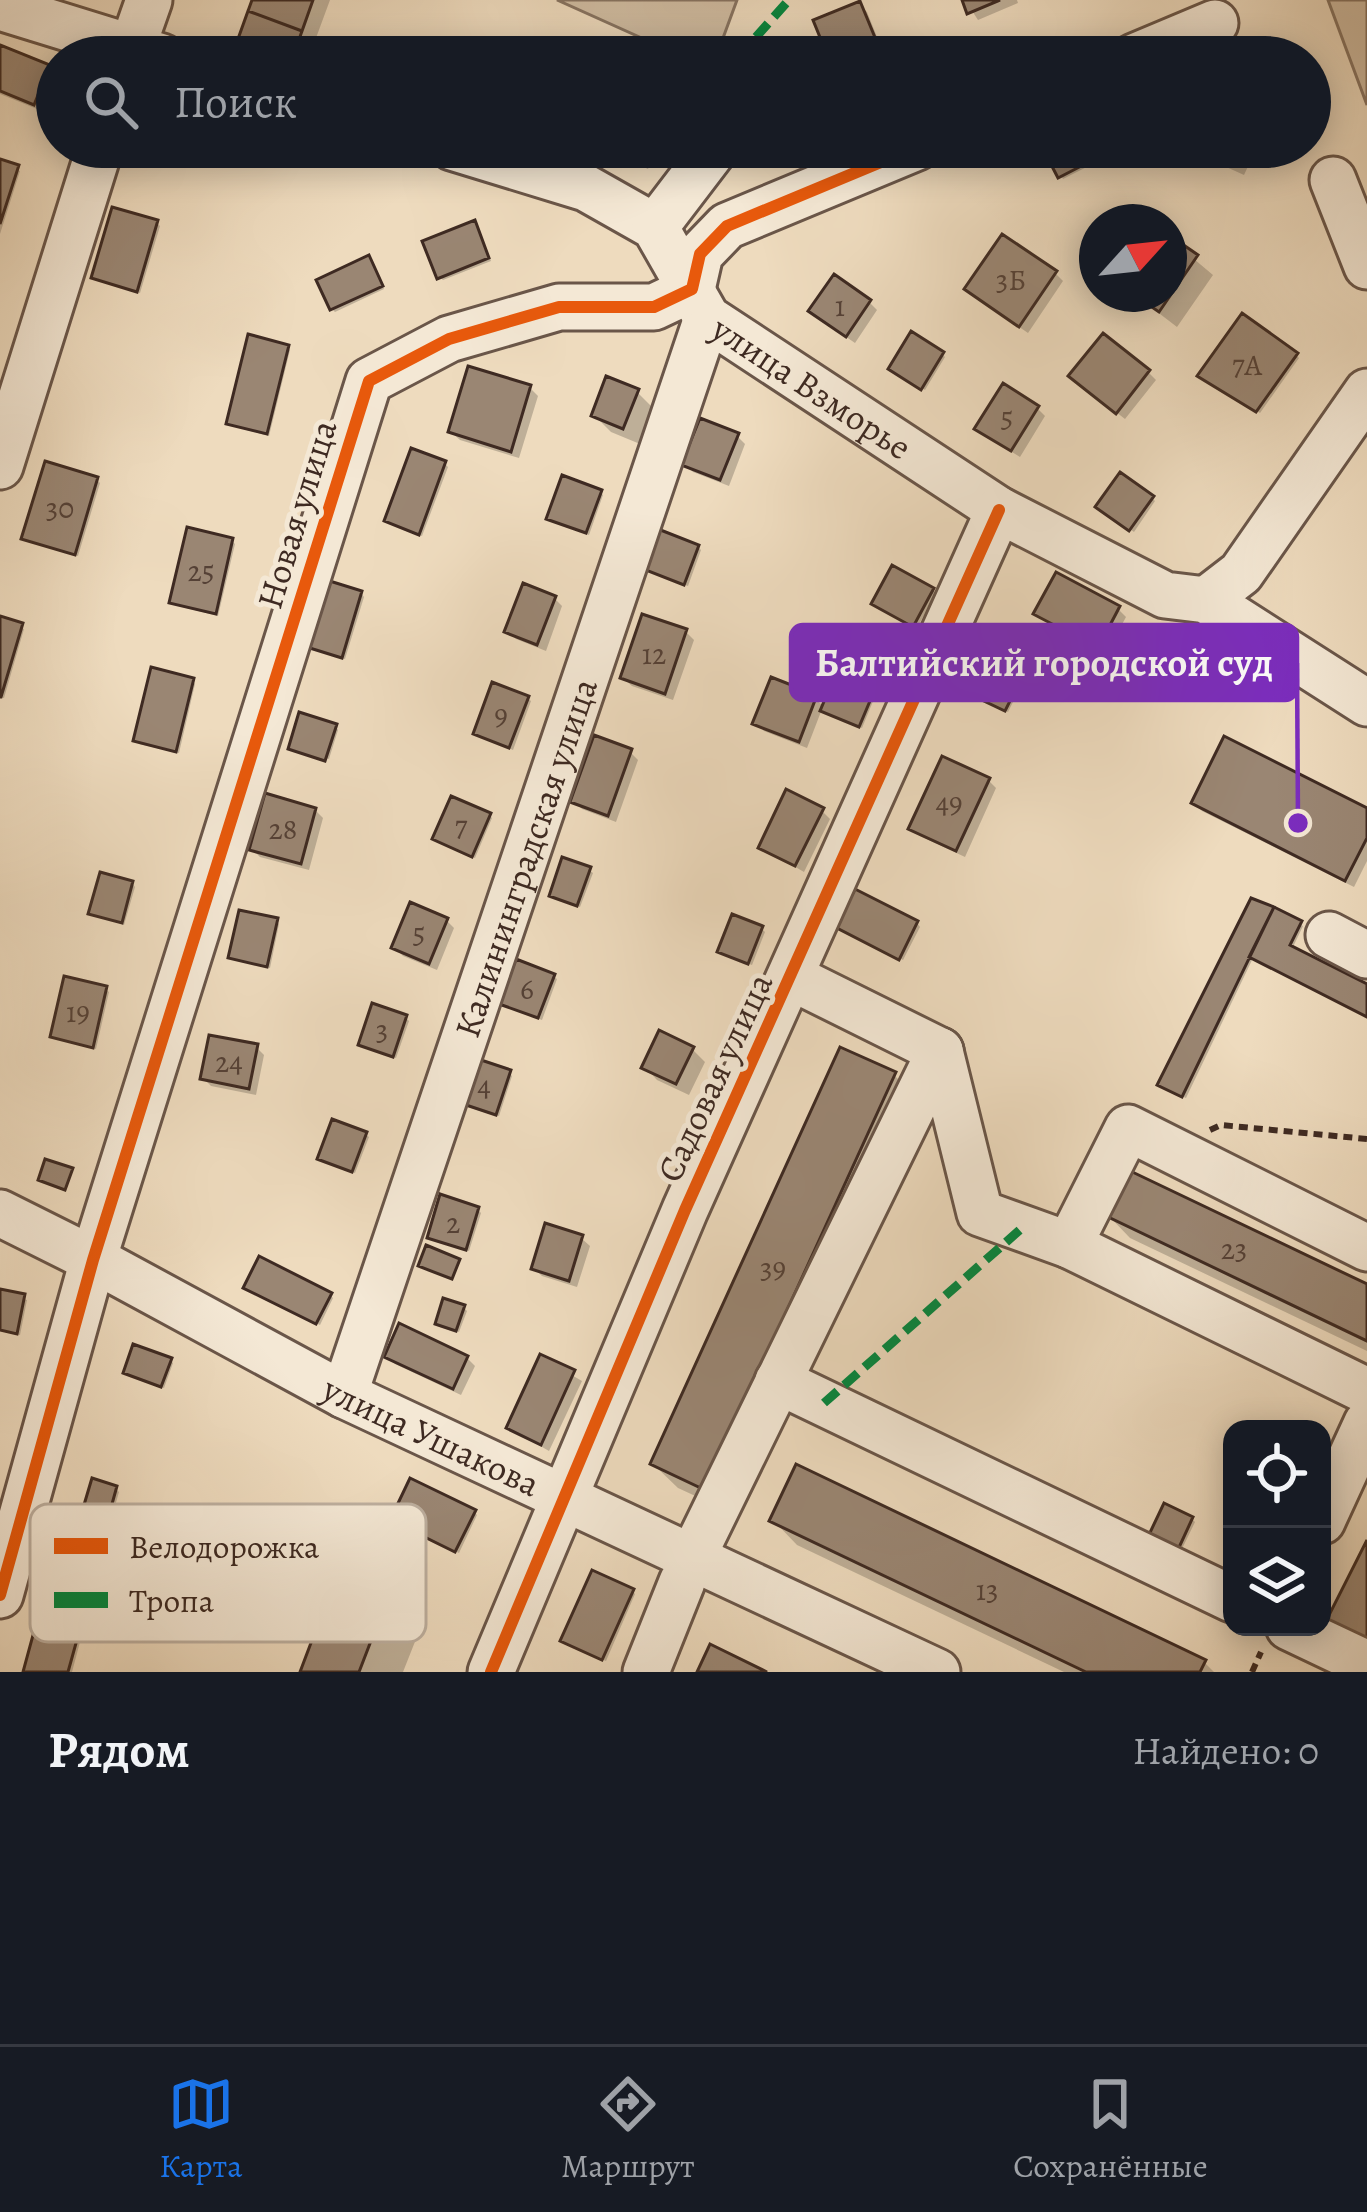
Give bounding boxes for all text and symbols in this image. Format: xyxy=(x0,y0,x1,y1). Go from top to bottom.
search box xyxy=(36,36,1331,168)
icon: search xyxy=(78,69,144,135)
text: Поиск xyxy=(174,71,297,133)
north arrow xyxy=(1079,204,1187,312)
house number: 3Б xyxy=(996,260,1026,300)
house number: 1 xyxy=(835,286,845,326)
street label: улица Взморье xyxy=(702,303,921,471)
house number: 7А xyxy=(1232,345,1263,385)
house number: 5 xyxy=(1001,397,1013,437)
street label: Новая улица xyxy=(245,413,348,614)
house number: 30 xyxy=(46,488,74,528)
house number: 25 xyxy=(187,551,215,591)
callout: Балтийский городской суд xyxy=(791,625,1297,700)
house number: 12 xyxy=(642,634,666,674)
text: Балтийский городской суд xyxy=(815,636,1273,689)
street label: Калининградская улица xyxy=(442,671,609,1044)
house number: 9 xyxy=(494,695,508,735)
house number: 49 xyxy=(935,783,963,823)
house number: 7 xyxy=(455,806,468,846)
house number: 28 xyxy=(269,809,297,849)
house number: 5 xyxy=(413,913,425,953)
street label: Садовая улица xyxy=(645,964,784,1190)
house number: 6 xyxy=(520,969,534,1009)
house number: 19 xyxy=(66,992,90,1032)
house number: 3 xyxy=(376,1010,388,1050)
house number: 24 xyxy=(215,1042,243,1082)
house number: 4 xyxy=(477,1066,491,1106)
house number: 2 xyxy=(446,1203,460,1243)
house number: 23 xyxy=(1221,1229,1247,1269)
house number: 39 xyxy=(760,1248,786,1288)
street label: улица Ушакова xyxy=(313,1364,548,1508)
map controls xyxy=(1223,1420,1331,1636)
button: locate xyxy=(1223,1420,1331,1528)
legend xyxy=(30,1504,426,1642)
text: Велодорожка xyxy=(129,1524,320,1569)
button: layers xyxy=(1223,1528,1331,1636)
house number: 13 xyxy=(976,1570,998,1610)
text: Тропа xyxy=(129,1578,215,1623)
text: Рядом xyxy=(48,1715,190,1785)
text: Найдено: 0 xyxy=(1132,1724,1319,1777)
tab: Карта xyxy=(159,2071,242,2188)
tab: Маршрут xyxy=(561,2071,695,2188)
tab: Сохранённые xyxy=(1013,2071,1208,2188)

